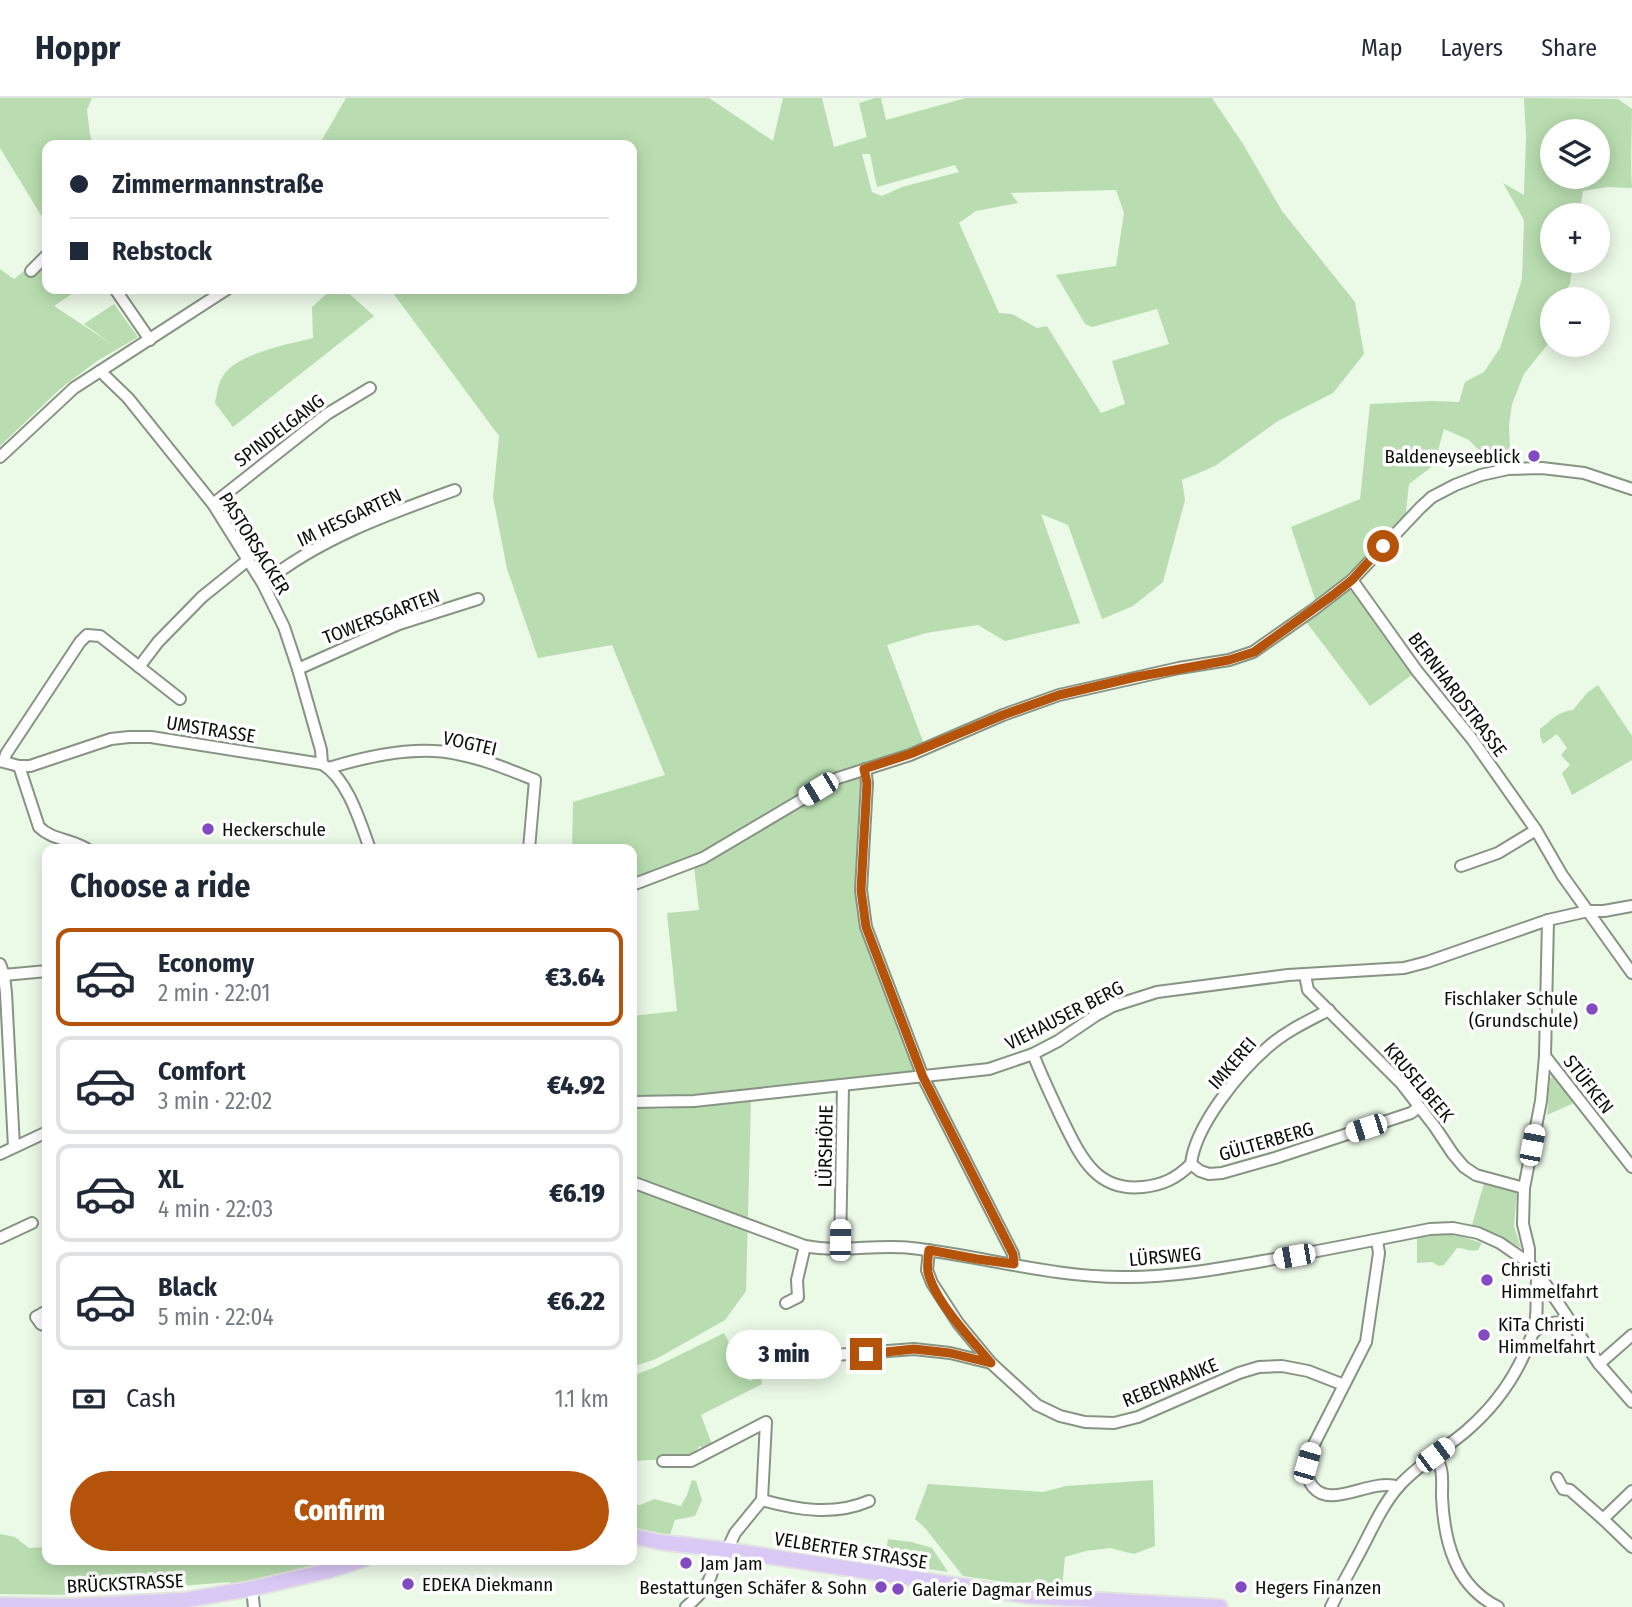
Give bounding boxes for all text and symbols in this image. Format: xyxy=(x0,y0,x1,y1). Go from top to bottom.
text: Hoppr xyxy=(35,28,120,68)
text: Map xyxy=(1361,34,1403,62)
text: Layers xyxy=(1441,34,1503,62)
text: Share xyxy=(1541,34,1597,62)
map controls xyxy=(1540,119,1610,357)
button: layers xyxy=(1540,119,1610,189)
text: Zimmermannstraße xyxy=(112,169,324,200)
button: + xyxy=(1540,203,1610,273)
text: Rebstock xyxy=(112,236,212,267)
button: − xyxy=(1540,287,1610,357)
street label: SPINDELGANG xyxy=(230,389,329,472)
place label: Baldeneyseeblick xyxy=(1385,445,1520,468)
marker: Baldeneyseeblick xyxy=(1526,448,1542,464)
street label: IM HESGARTEN xyxy=(293,483,405,552)
street label: PASTORSACKER xyxy=(214,488,295,599)
route start xyxy=(1367,530,1399,562)
street label: TOWERSGARTEN xyxy=(320,584,443,649)
street label: BERNHARDSTRASSE xyxy=(1403,628,1512,761)
street label: UMSTRASSE xyxy=(165,711,257,748)
street label: VOGTEI xyxy=(441,726,499,761)
car xyxy=(795,769,842,809)
place label: Heckerschule xyxy=(222,818,326,841)
marker: Heckerschule xyxy=(200,821,216,837)
text: Choose a ride xyxy=(70,867,251,905)
icon: car xyxy=(74,946,137,1009)
text: Economy xyxy=(158,948,254,979)
text: €3.64 xyxy=(545,962,605,993)
street label: VIEHAUSER BERG xyxy=(1001,976,1127,1055)
text: 2 min · 22:01 xyxy=(158,979,270,1007)
place label: Fischlaker Schule (Grundschule) xyxy=(1444,987,1578,1032)
marker: Fischlaker Schule (Grundschule) xyxy=(1584,1001,1600,1017)
street label: IMKEREI xyxy=(1203,1032,1261,1094)
street label: KRUSELBEEK xyxy=(1379,1038,1459,1127)
street label: STÜFKEN xyxy=(1559,1051,1619,1118)
icon: car xyxy=(74,1054,137,1117)
text: Comfort xyxy=(158,1056,246,1087)
text: €4.92 xyxy=(547,1070,605,1101)
text: 3 min · 22:02 xyxy=(158,1087,272,1115)
street label: LÜRSHÖHE xyxy=(813,1104,838,1188)
car xyxy=(1343,1112,1390,1144)
street label: GÜLTERBERG xyxy=(1216,1117,1316,1166)
car xyxy=(1518,1122,1547,1168)
icon: car xyxy=(74,1162,137,1225)
text: XL xyxy=(158,1164,184,1195)
text: €6.19 xyxy=(549,1178,605,1209)
text: 4 min · 22:03 xyxy=(158,1195,273,1223)
car xyxy=(830,1219,851,1261)
street label: LÜRSWEG xyxy=(1128,1242,1202,1271)
car xyxy=(1272,1242,1317,1270)
place label: Christi Himmelfahrt xyxy=(1501,1258,1599,1303)
icon: car xyxy=(74,1270,137,1333)
text: Black xyxy=(158,1272,217,1303)
marker: Christi Himmelfahrt xyxy=(1479,1272,1495,1288)
text: €6.22 xyxy=(547,1286,605,1317)
text: 5 min · 22:04 xyxy=(158,1303,274,1331)
place label: KiTa Christi Himmelfahrt xyxy=(1498,1313,1596,1358)
marker: KiTa Christi Himmelfahrt xyxy=(1476,1327,1492,1343)
callout: 3 min xyxy=(726,1330,842,1378)
route end xyxy=(850,1338,882,1370)
text: 3 min xyxy=(758,1340,810,1368)
street label: REBENRANKE xyxy=(1119,1353,1221,1412)
icon: cash xyxy=(70,1380,108,1418)
text: Cash xyxy=(126,1383,176,1414)
text: 1.1 km xyxy=(555,1385,609,1413)
car xyxy=(1412,1434,1459,1476)
car xyxy=(1292,1440,1323,1486)
button: Confirm xyxy=(70,1471,609,1551)
street label: VELBERTER STRASSE xyxy=(773,1527,929,1574)
place label: Jam Jam xyxy=(700,1552,763,1575)
marker: Jam Jam xyxy=(678,1555,694,1571)
street label: BRÜCKSTRASSE xyxy=(66,1569,184,1598)
place label: EDEKA Diekmann xyxy=(422,1573,553,1596)
marker: EDEKA Diekmann xyxy=(400,1576,416,1592)
place label: Bestattungen Schäfer & Sohn xyxy=(639,1576,867,1599)
place label: Hegers Finanzen xyxy=(1255,1576,1381,1599)
place label: Galerie Dagmar Reimus xyxy=(912,1578,1092,1601)
marker: Bestattungen Schäfer & Sohn xyxy=(873,1579,889,1595)
marker: Hegers Finanzen xyxy=(1233,1579,1249,1595)
marker: Galerie Dagmar Reimus xyxy=(890,1581,906,1597)

